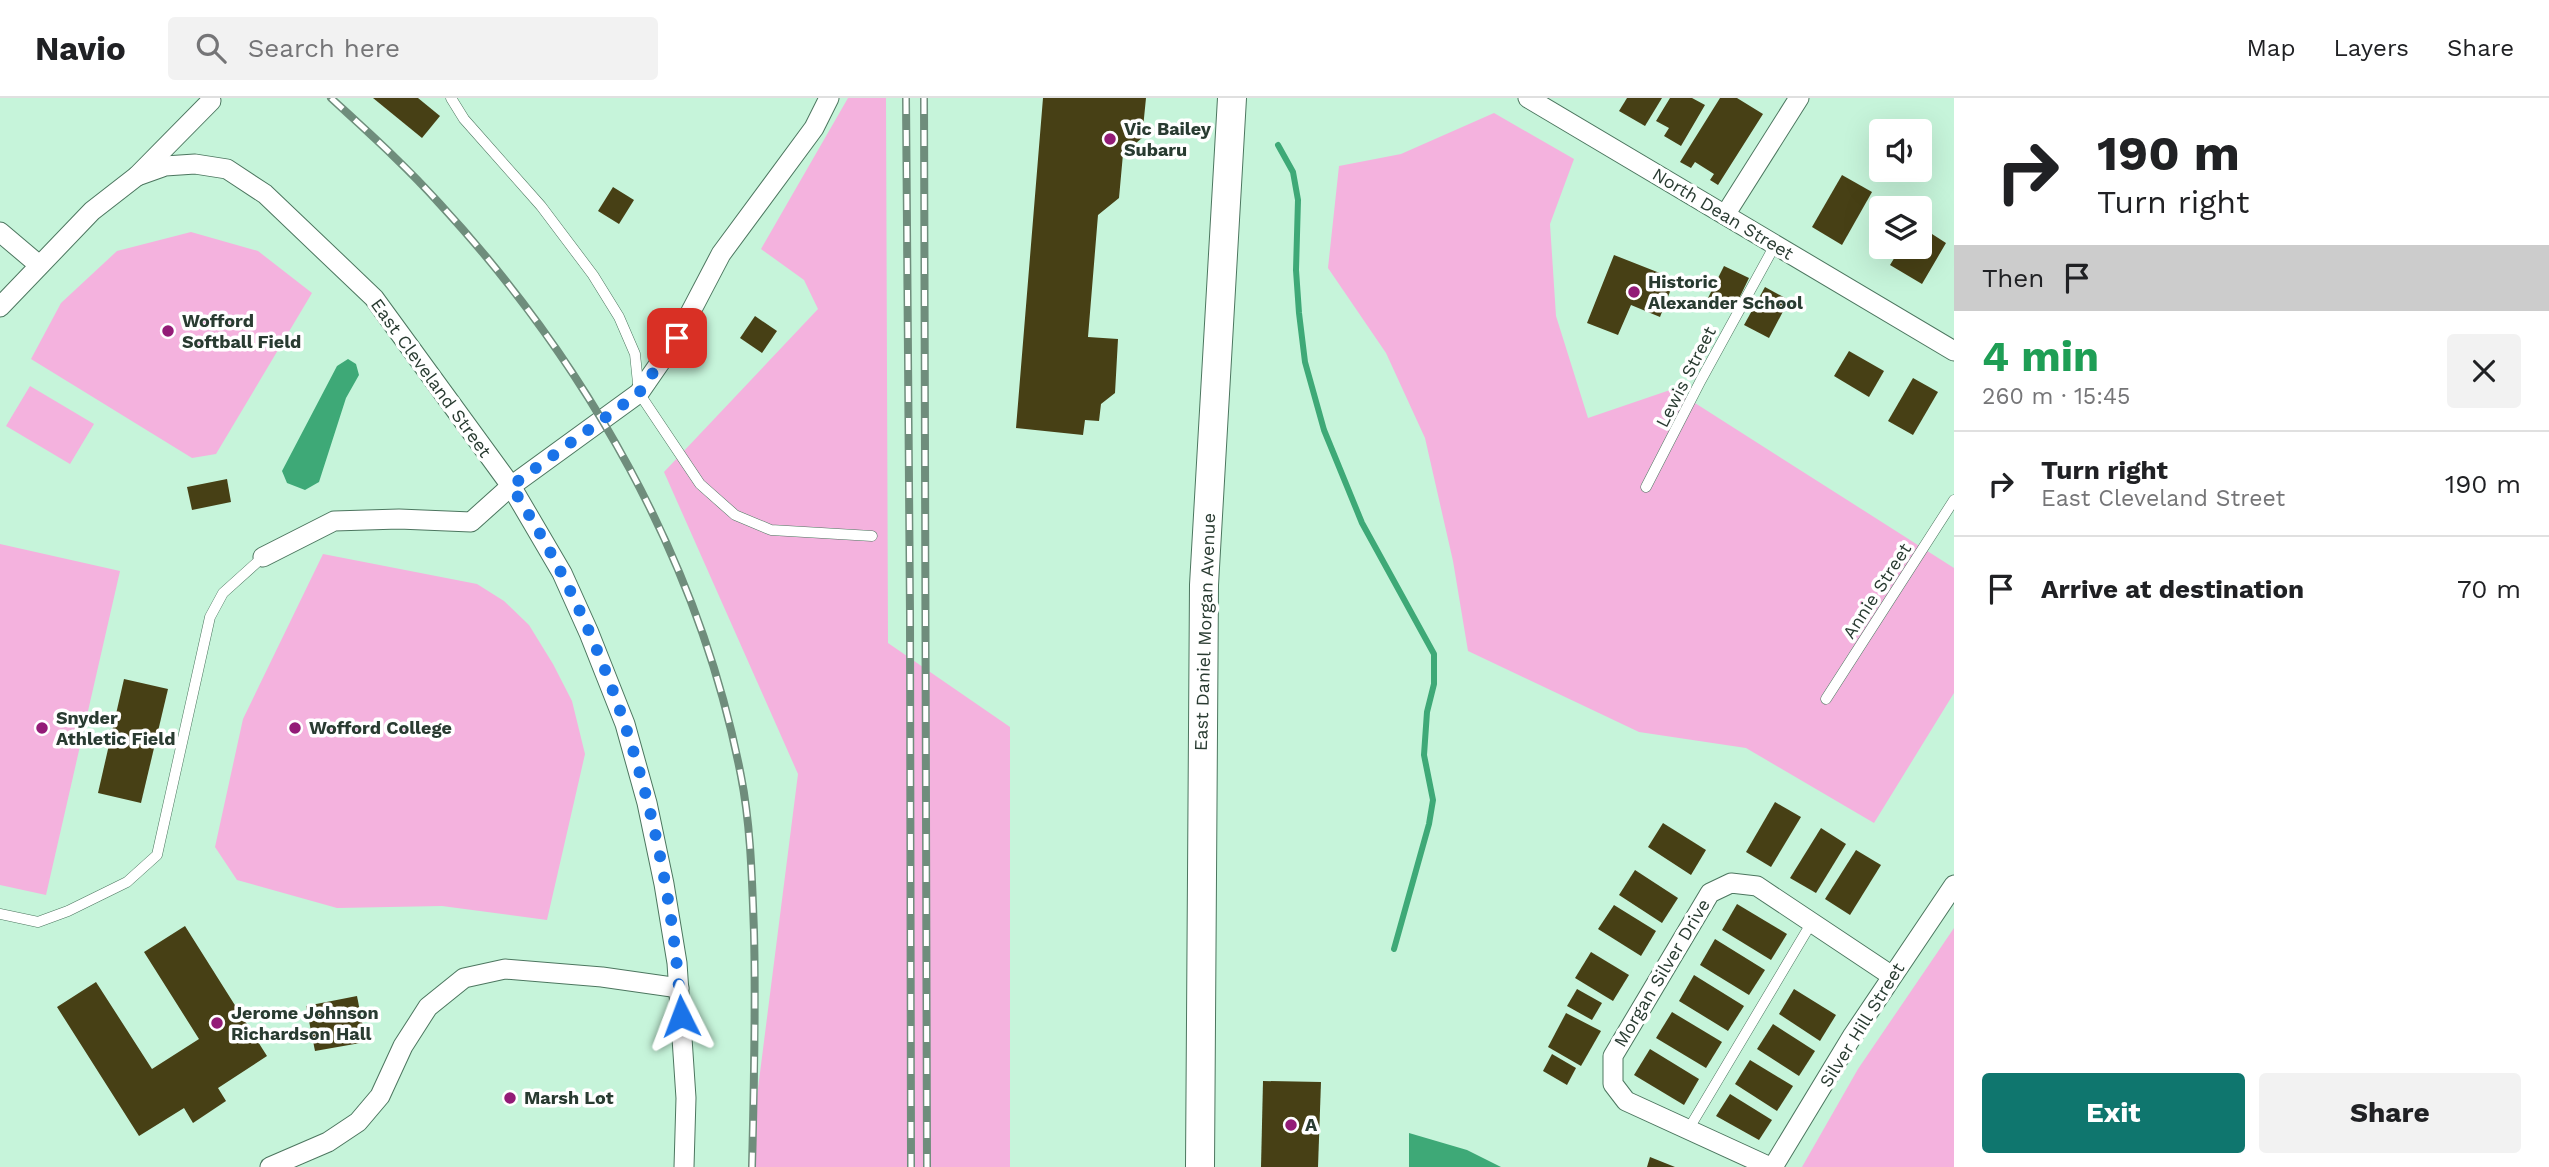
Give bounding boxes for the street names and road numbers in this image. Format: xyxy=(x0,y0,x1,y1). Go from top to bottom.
street label: North Dean Street xyxy=(1649,163,1798,264)
street label: East Cleveland Street xyxy=(367,294,496,462)
street label: Lewis Street xyxy=(1651,322,1720,431)
street label: East Daniel Morgan Avenue xyxy=(1190,513,1219,751)
street label: Annie Street xyxy=(1838,539,1915,642)
street label: Morgan Silver Drive xyxy=(1609,895,1714,1051)
street label: Silver Hill Street xyxy=(1815,958,1909,1091)

